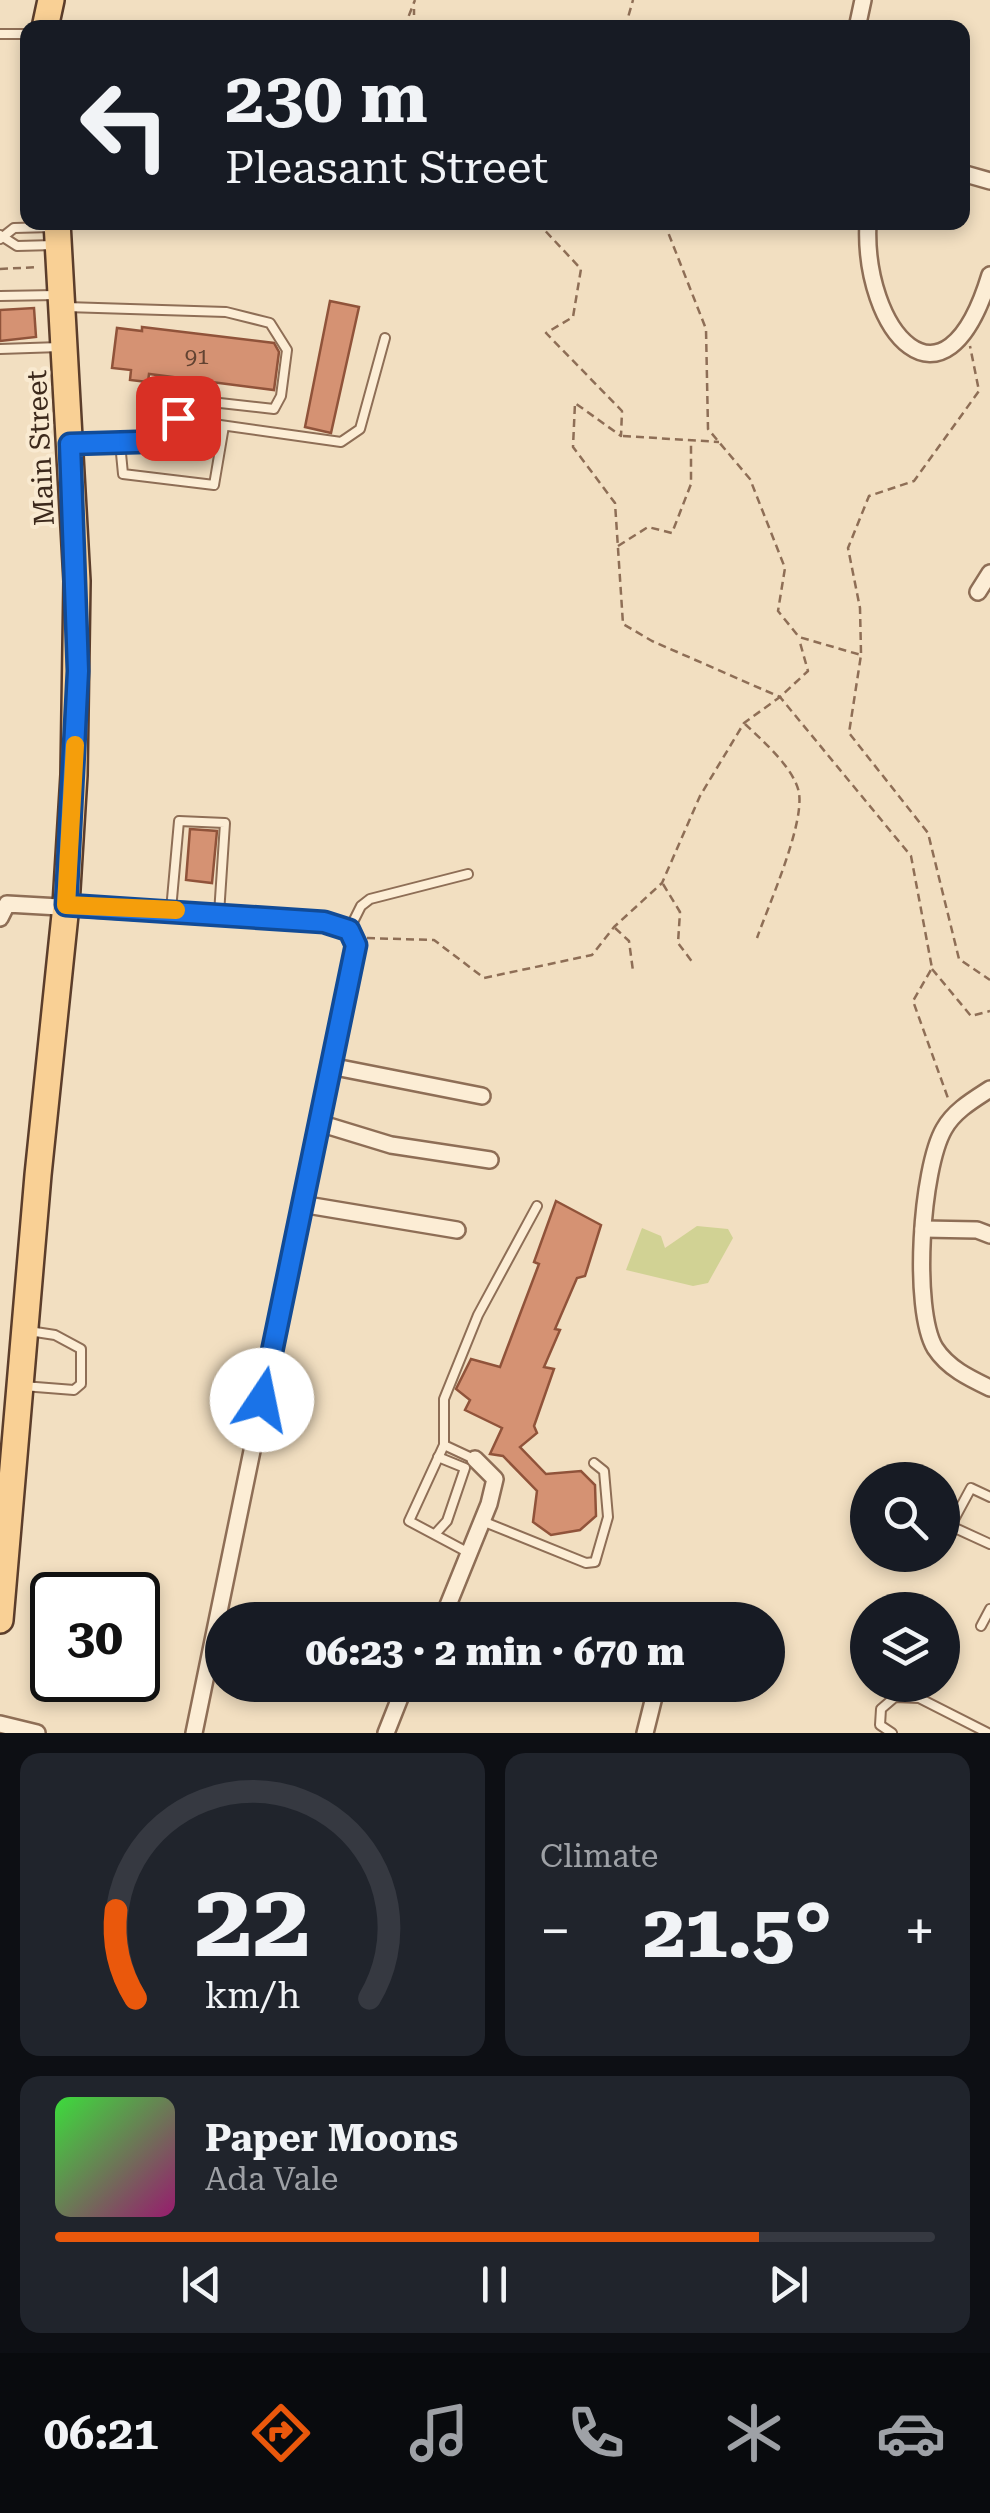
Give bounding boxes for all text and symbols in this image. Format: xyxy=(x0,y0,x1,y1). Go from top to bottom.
text: 230 m xyxy=(225,57,428,139)
icon: left xyxy=(60,60,190,190)
text: Pleasant Street xyxy=(225,141,548,194)
house number: 91 xyxy=(185,344,209,369)
street label: Main Street xyxy=(20,369,61,527)
pin xyxy=(136,376,221,461)
icon: arrive xyxy=(151,391,206,446)
position arrow xyxy=(210,1348,314,1452)
map controls xyxy=(850,1462,960,1702)
button: search xyxy=(850,1462,960,1572)
speed limit sign: 30 xyxy=(30,1572,160,1702)
button: layers xyxy=(850,1592,960,1702)
text: 06:23 · 2 min · 670 m xyxy=(305,1630,685,1674)
text: Climate xyxy=(540,1837,658,1875)
text: 22 xyxy=(194,1860,311,1981)
text: 21.5° xyxy=(643,1887,832,1975)
text: − xyxy=(540,1899,571,1963)
text: + xyxy=(904,1899,935,1963)
text: km/h xyxy=(205,1975,300,2017)
text: Paper Moons xyxy=(205,2116,458,2160)
text: Ada Vale xyxy=(205,2160,338,2198)
icon: previous xyxy=(174,2257,229,2312)
icon: pause xyxy=(467,2257,522,2312)
icon: next xyxy=(761,2257,816,2312)
icon: directions xyxy=(246,2398,316,2468)
icon: music xyxy=(404,2398,474,2468)
icon: phone xyxy=(561,2398,631,2468)
icon: climate xyxy=(719,2398,789,2468)
icon: car xyxy=(876,2398,946,2468)
text: 06:21 xyxy=(44,2407,159,2460)

